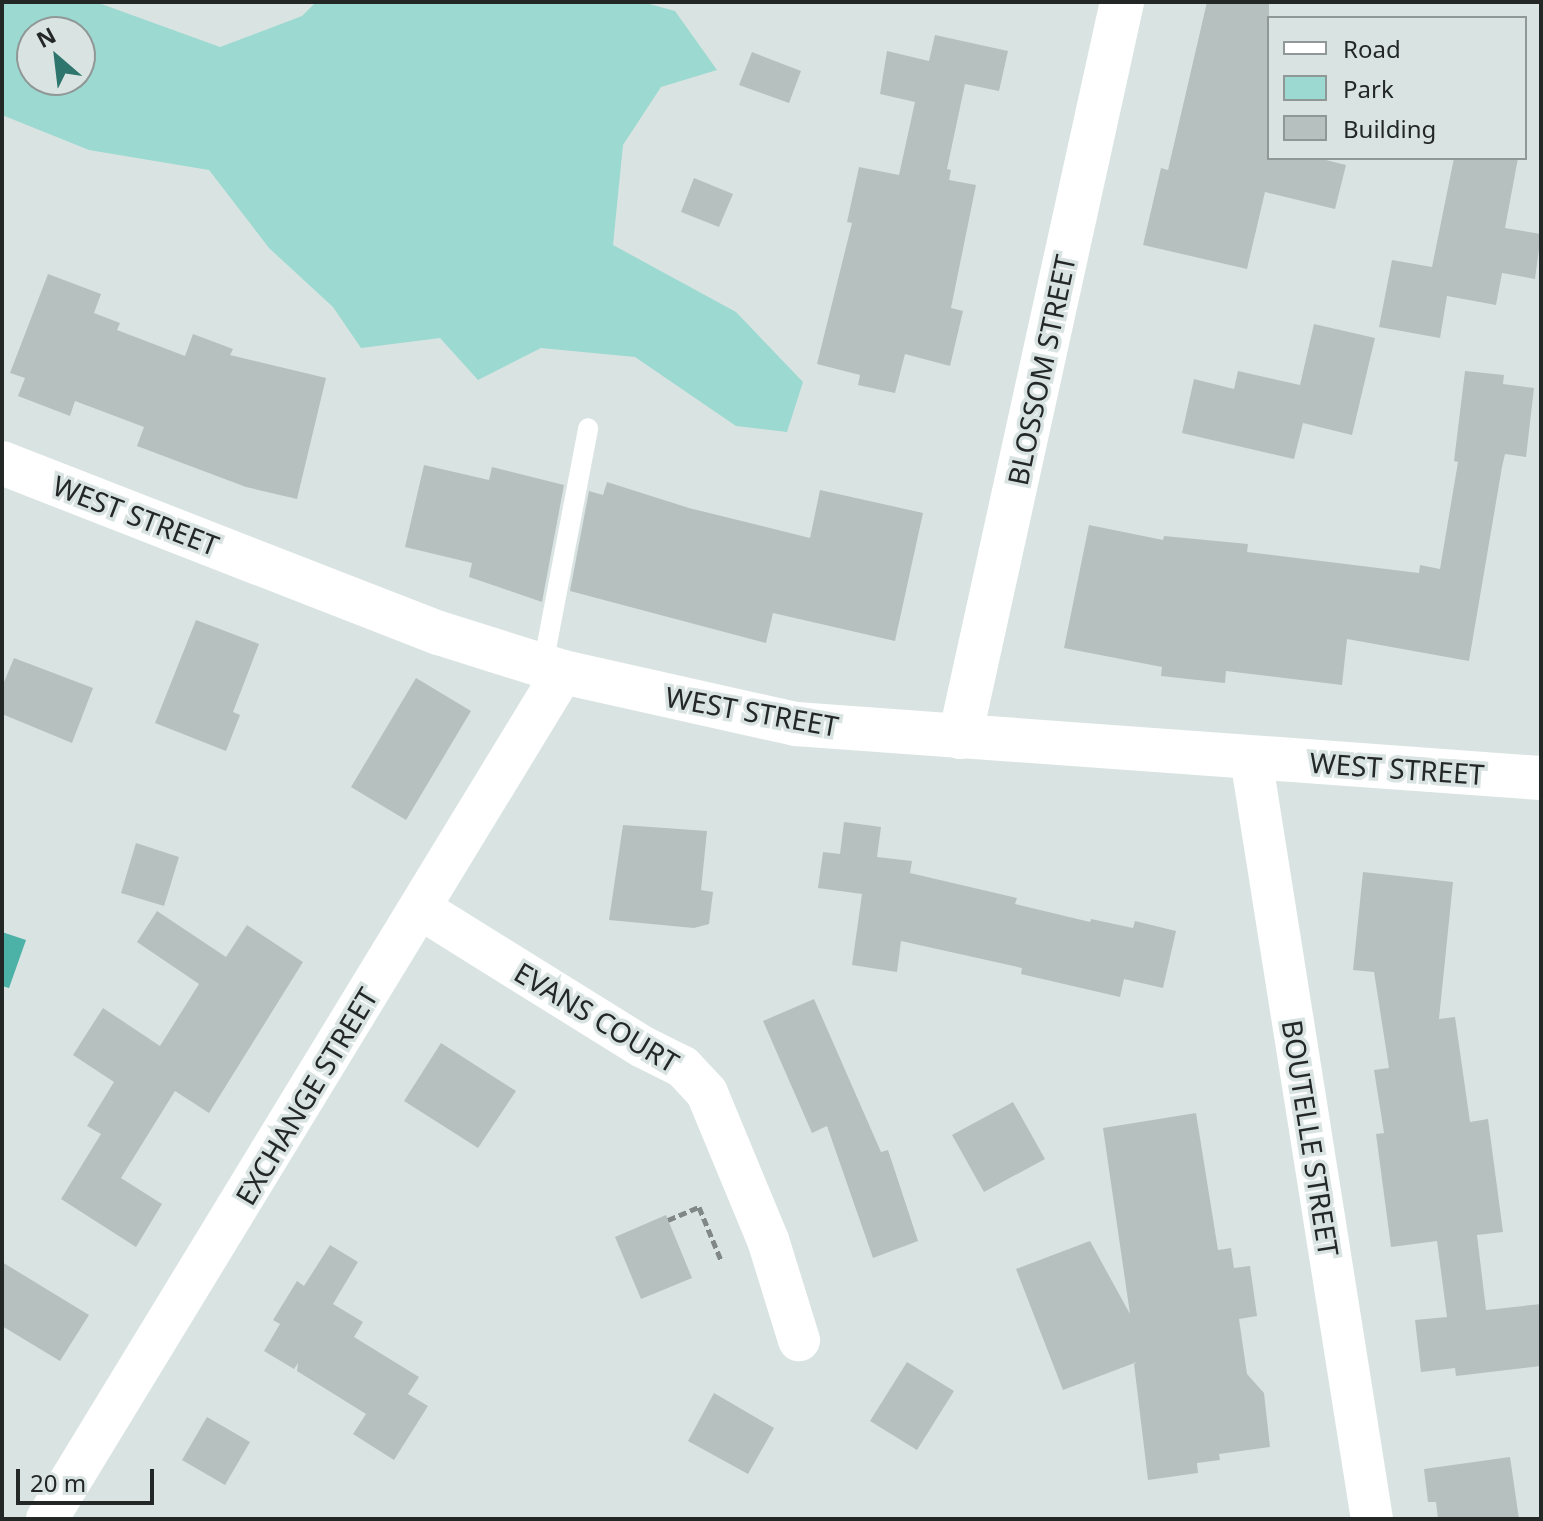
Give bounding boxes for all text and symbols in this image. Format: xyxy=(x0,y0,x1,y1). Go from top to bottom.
north arrow xyxy=(16,16,96,96)
legend xyxy=(1267,16,1527,160)
text: N xyxy=(31,19,61,54)
text: Road xyxy=(1343,32,1401,65)
text: Park xyxy=(1343,72,1394,105)
text: Building xyxy=(1343,112,1436,145)
street label: BLOSSOM STREET xyxy=(1000,252,1082,488)
street label: WEST STREET xyxy=(48,468,224,562)
street label: WEST STREET xyxy=(663,679,841,743)
street label: WEST STREET xyxy=(1309,745,1485,791)
street label: EVANS COURT xyxy=(509,955,685,1079)
street label: EXCHANGE STREET xyxy=(228,981,384,1211)
street label: BOUTELLE STREET xyxy=(1276,1017,1346,1259)
scale bar xyxy=(20,1453,158,1503)
text: 20 m xyxy=(30,1466,86,1499)

